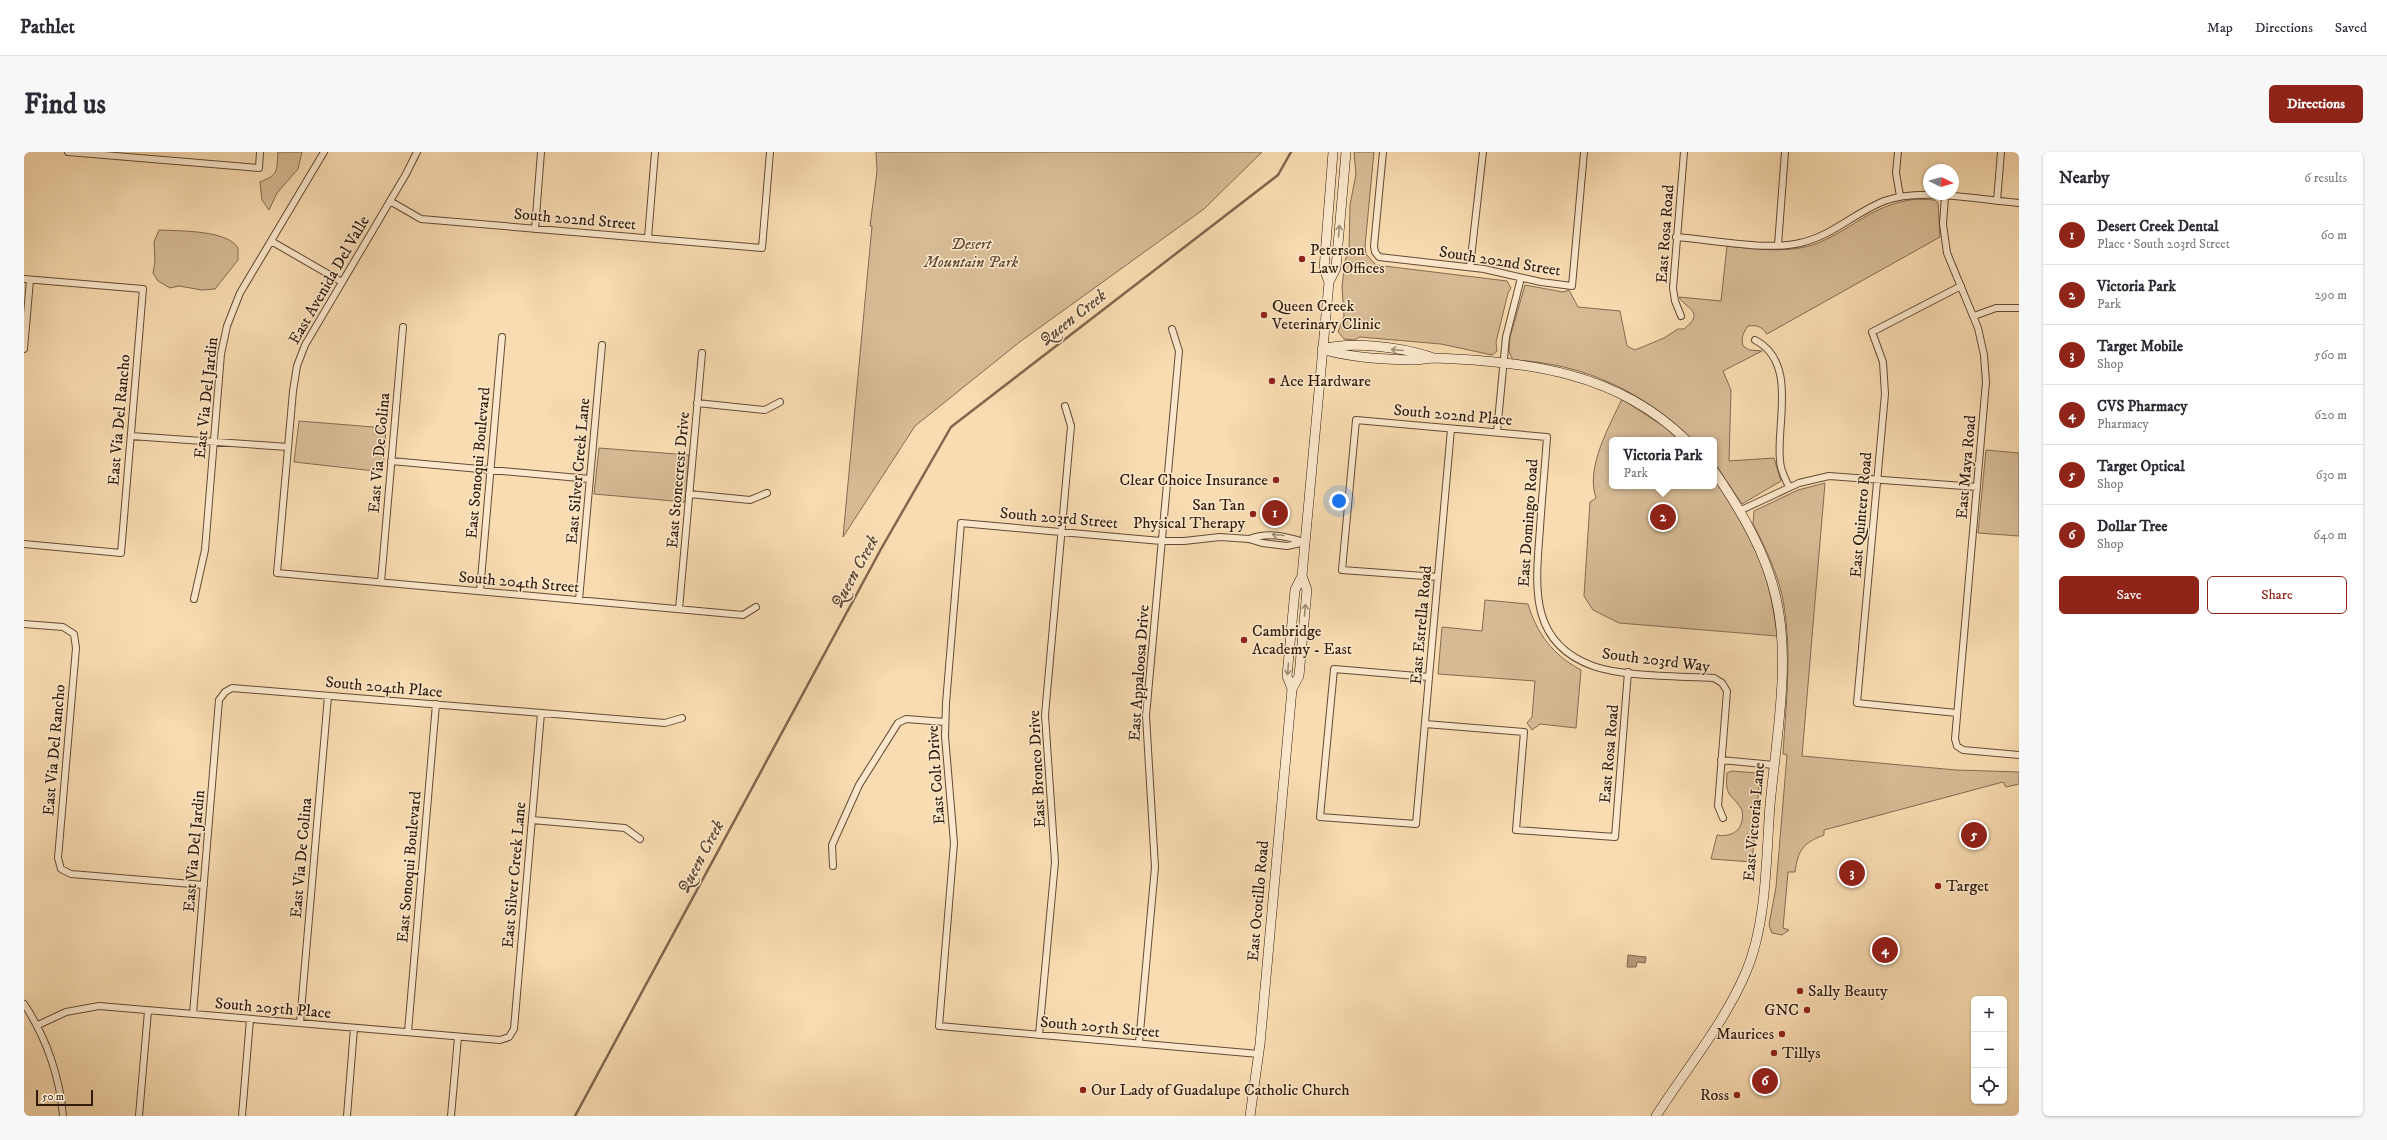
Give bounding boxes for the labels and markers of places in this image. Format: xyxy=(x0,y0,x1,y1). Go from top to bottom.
place label: Peterson Law Offices xyxy=(1310,240,1385,278)
marker: Peterson Law Offices xyxy=(1297,254,1307,264)
place label: Queen Creek Veterinary Clinic xyxy=(1271,296,1381,334)
marker: Queen Creek Veterinary Clinic xyxy=(1259,310,1269,320)
place label: Ace Hardware xyxy=(1280,371,1371,391)
marker: Ace Hardware xyxy=(1267,376,1277,386)
place label: Clear Choice Insurance xyxy=(1119,470,1268,490)
marker: Clear Choice Insurance xyxy=(1271,475,1281,485)
place label: San Tan Physical Therapy xyxy=(1133,495,1246,533)
pin: 1 xyxy=(1262,498,1288,528)
pin: 2 xyxy=(1650,502,1676,532)
marker: San Tan Physical Therapy xyxy=(1248,509,1258,519)
place label: Cambridge Academy - East xyxy=(1252,621,1352,659)
marker: Cambridge Academy - East xyxy=(1239,635,1249,645)
pin: 5 xyxy=(1961,820,1987,850)
pin: 3 xyxy=(1839,858,1865,888)
place label: Target xyxy=(1946,876,1989,896)
marker: Target xyxy=(1933,881,1943,891)
pin: 4 xyxy=(1872,935,1898,965)
place label: Sally Beauty xyxy=(1808,981,1888,1001)
marker: Sally Beauty xyxy=(1795,986,1805,996)
place label: GNC xyxy=(1764,1000,1799,1020)
marker: GNC xyxy=(1802,1005,1812,1015)
place label: Maurices xyxy=(1716,1024,1774,1044)
marker: Maurices xyxy=(1777,1029,1787,1039)
place label: Tillys xyxy=(1782,1043,1821,1063)
marker: Tillys xyxy=(1769,1048,1779,1058)
pin: 6 xyxy=(1752,1066,1778,1096)
place label: Our Lady of Guadalupe Catholic Church xyxy=(1091,1080,1350,1100)
marker: Our Lady of Guadalupe Catholic Church xyxy=(1078,1085,1088,1095)
place label: Ross xyxy=(1700,1085,1729,1105)
marker: Ross xyxy=(1732,1090,1742,1100)

